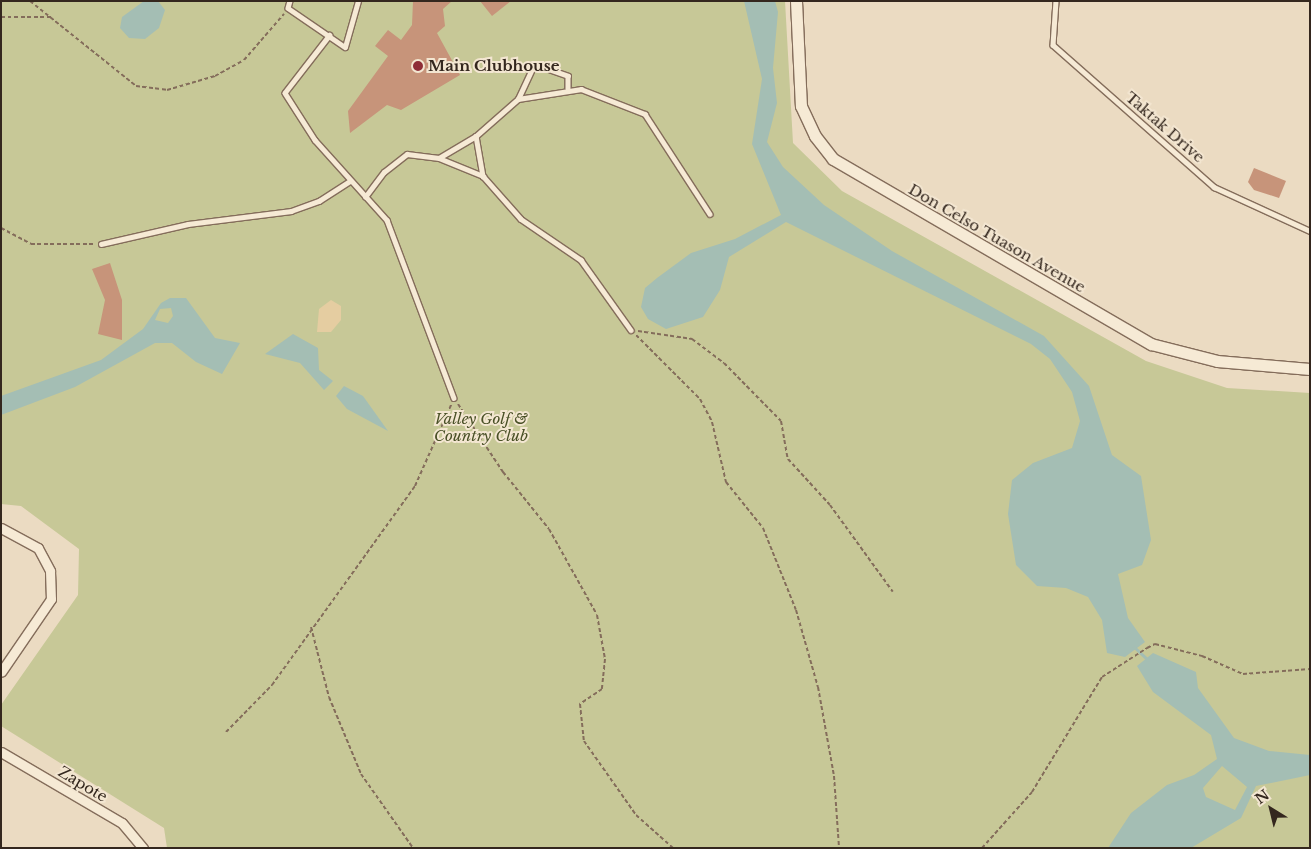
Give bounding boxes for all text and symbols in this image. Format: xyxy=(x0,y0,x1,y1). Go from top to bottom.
place label: Main Clubhouse xyxy=(428,57,560,75)
marker: Main Clubhouse xyxy=(412,60,424,72)
street label: Taktak Drive xyxy=(1122,88,1208,166)
street label: Don Celso Tuason Avenue xyxy=(905,180,1089,296)
park label: Valley Golf & Country Club xyxy=(434,409,528,444)
street label: Zapote xyxy=(55,762,111,806)
north arrow xyxy=(1246,784,1296,834)
text: N xyxy=(1252,786,1273,808)

